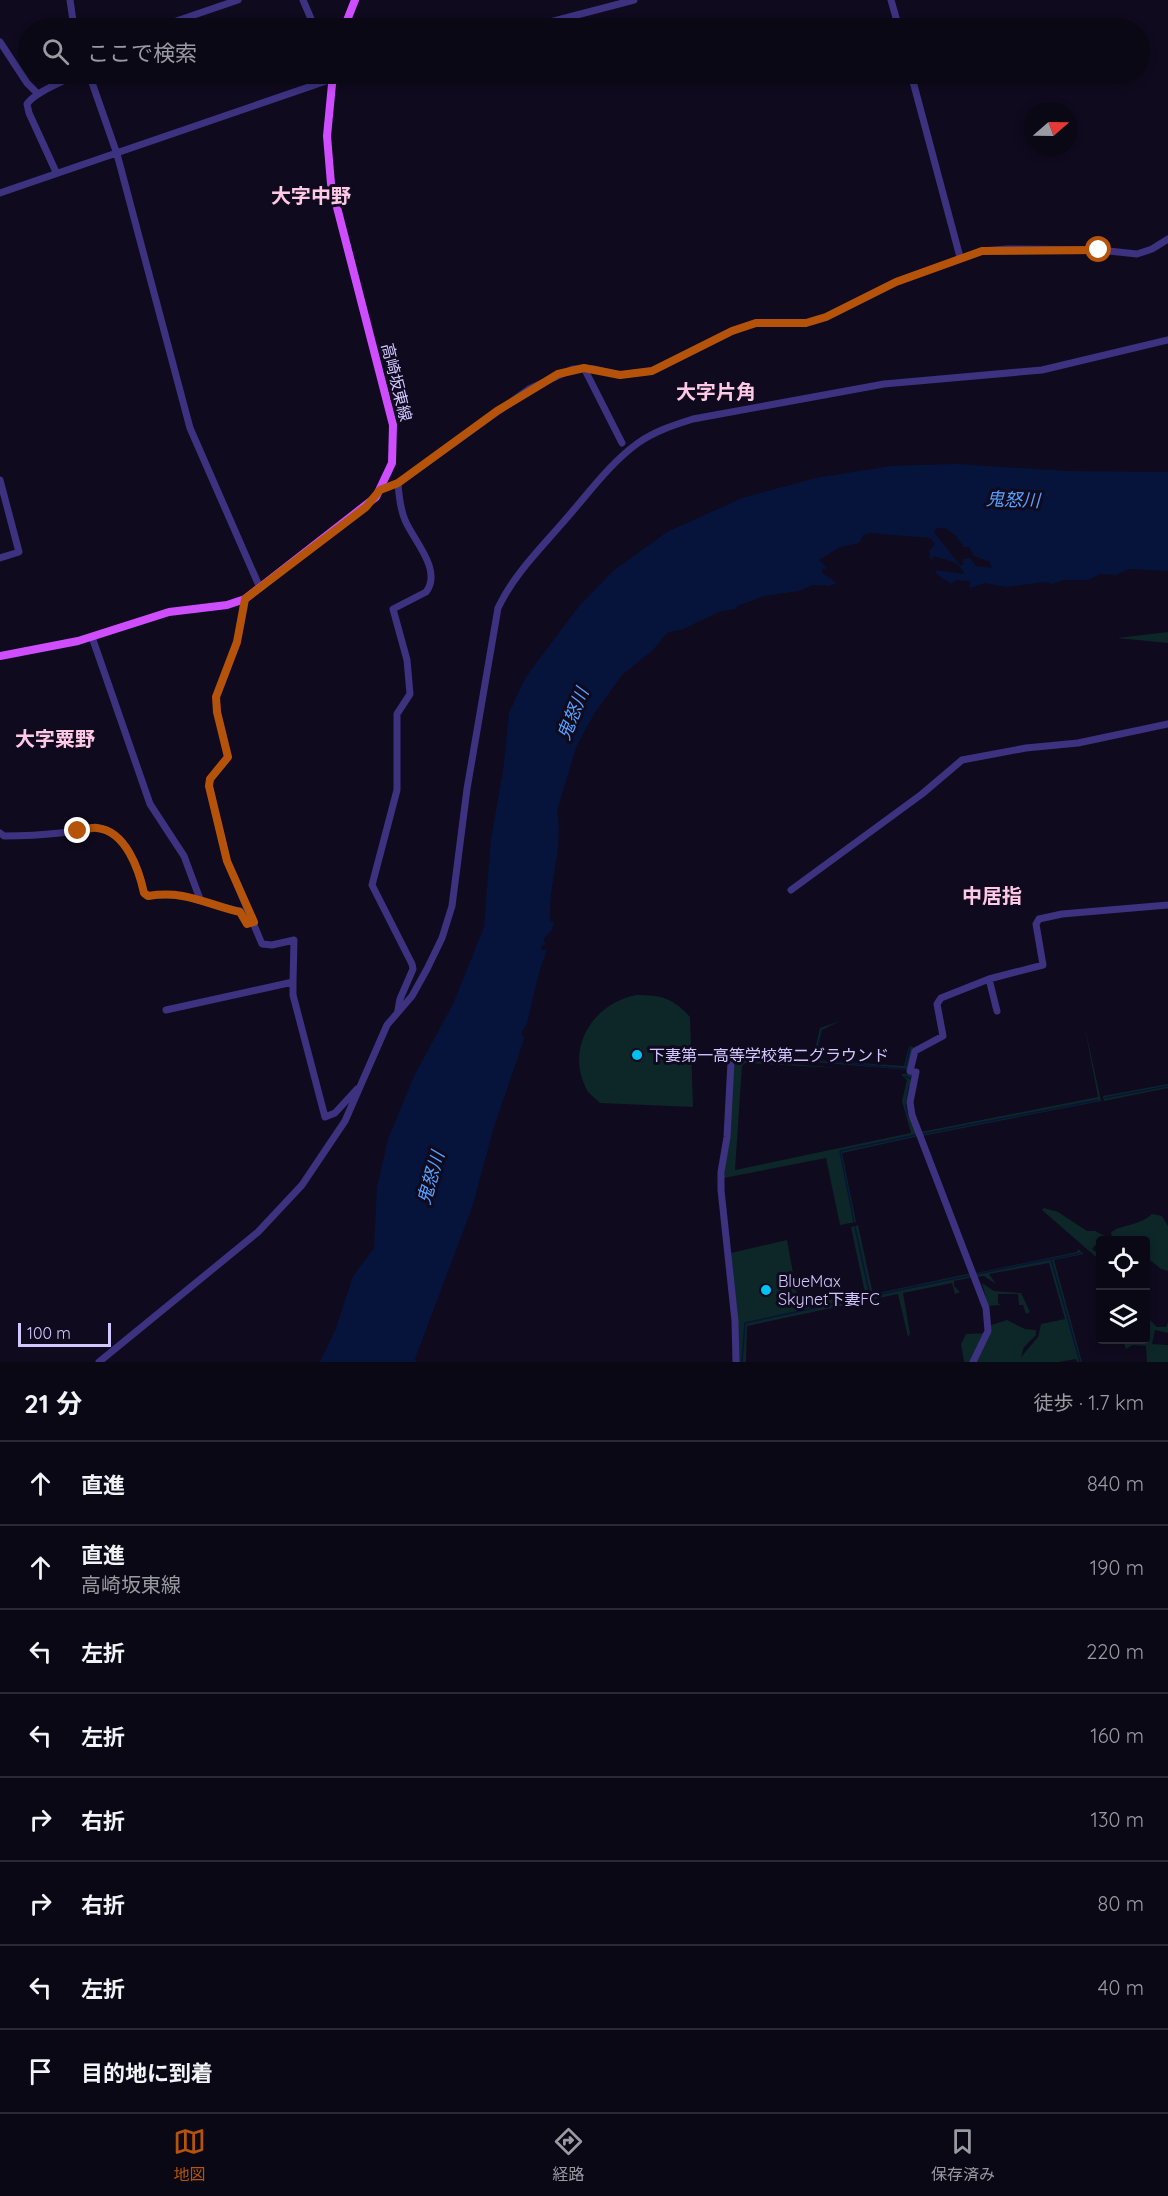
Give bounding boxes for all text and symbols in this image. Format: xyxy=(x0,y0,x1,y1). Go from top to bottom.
search box xyxy=(18,18,1150,84)
icon: search xyxy=(39,35,72,68)
text: ここで検索 xyxy=(87,39,197,67)
north arrow xyxy=(1024,102,1078,156)
district label: 大字中野 xyxy=(271,183,351,208)
route start xyxy=(1085,236,1111,262)
street label: 高崎坂東線 xyxy=(378,341,416,423)
district label: 大字片角 xyxy=(676,379,756,404)
water label: 鬼怒川 xyxy=(986,487,1042,512)
water label: 鬼怒川 xyxy=(552,683,594,743)
district label: 大字粟野 xyxy=(15,726,95,751)
route end xyxy=(64,817,90,843)
district label: 中居指 xyxy=(962,883,1022,908)
place label: 下妻第一高等学校第二グラウンド xyxy=(649,1045,889,1065)
marker: 下妻第一高等学校第二グラウンド xyxy=(630,1048,644,1062)
water label: 鬼怒川 xyxy=(412,1147,450,1207)
map controls xyxy=(1096,1236,1150,1344)
button: locate xyxy=(1096,1236,1150,1290)
place label: BlueMax Skynet下妻FC xyxy=(778,1271,880,1309)
marker: BlueMax Skynet下妻FC xyxy=(759,1283,773,1297)
button: layers xyxy=(1096,1290,1150,1344)
scale bar xyxy=(18,1320,111,1348)
text: 100 m xyxy=(27,1323,71,1343)
text: 21 分 xyxy=(24,1387,82,1420)
text: 徒歩 · 1.7 km xyxy=(1034,1390,1144,1415)
icon: ahead xyxy=(24,1467,57,1500)
text: 直進 xyxy=(81,1471,125,1499)
text: 840 m xyxy=(1087,1471,1144,1496)
text: 直進 xyxy=(81,1541,125,1569)
icon: ahead xyxy=(24,1551,57,1584)
text: 190 m xyxy=(1090,1555,1144,1580)
text: 高崎坂東線 xyxy=(81,1572,181,1597)
icon: left xyxy=(24,1635,57,1668)
text: 左折 xyxy=(81,1639,125,1667)
text: 220 m xyxy=(1086,1639,1144,1664)
icon: left xyxy=(24,1719,57,1752)
text: 左折 xyxy=(81,1723,125,1751)
text: 160 m xyxy=(1090,1723,1144,1748)
icon: right xyxy=(24,1803,57,1836)
text: 右折 xyxy=(81,1807,125,1835)
text: 130 m xyxy=(1091,1807,1144,1832)
icon: right xyxy=(24,1887,57,1920)
text: 右折 xyxy=(81,1891,125,1919)
text: 80 m xyxy=(1098,1891,1144,1916)
icon: left xyxy=(24,1971,57,2004)
text: 左折 xyxy=(81,1975,125,2003)
text: 40 m xyxy=(1098,1975,1144,2000)
icon: arrive xyxy=(24,2055,57,2088)
text: 目的地に到着 xyxy=(81,2059,213,2087)
tab: 地図 xyxy=(173,2125,206,2185)
tab: 経路 xyxy=(552,2125,585,2185)
tab: 保存済み xyxy=(931,2125,995,2185)

